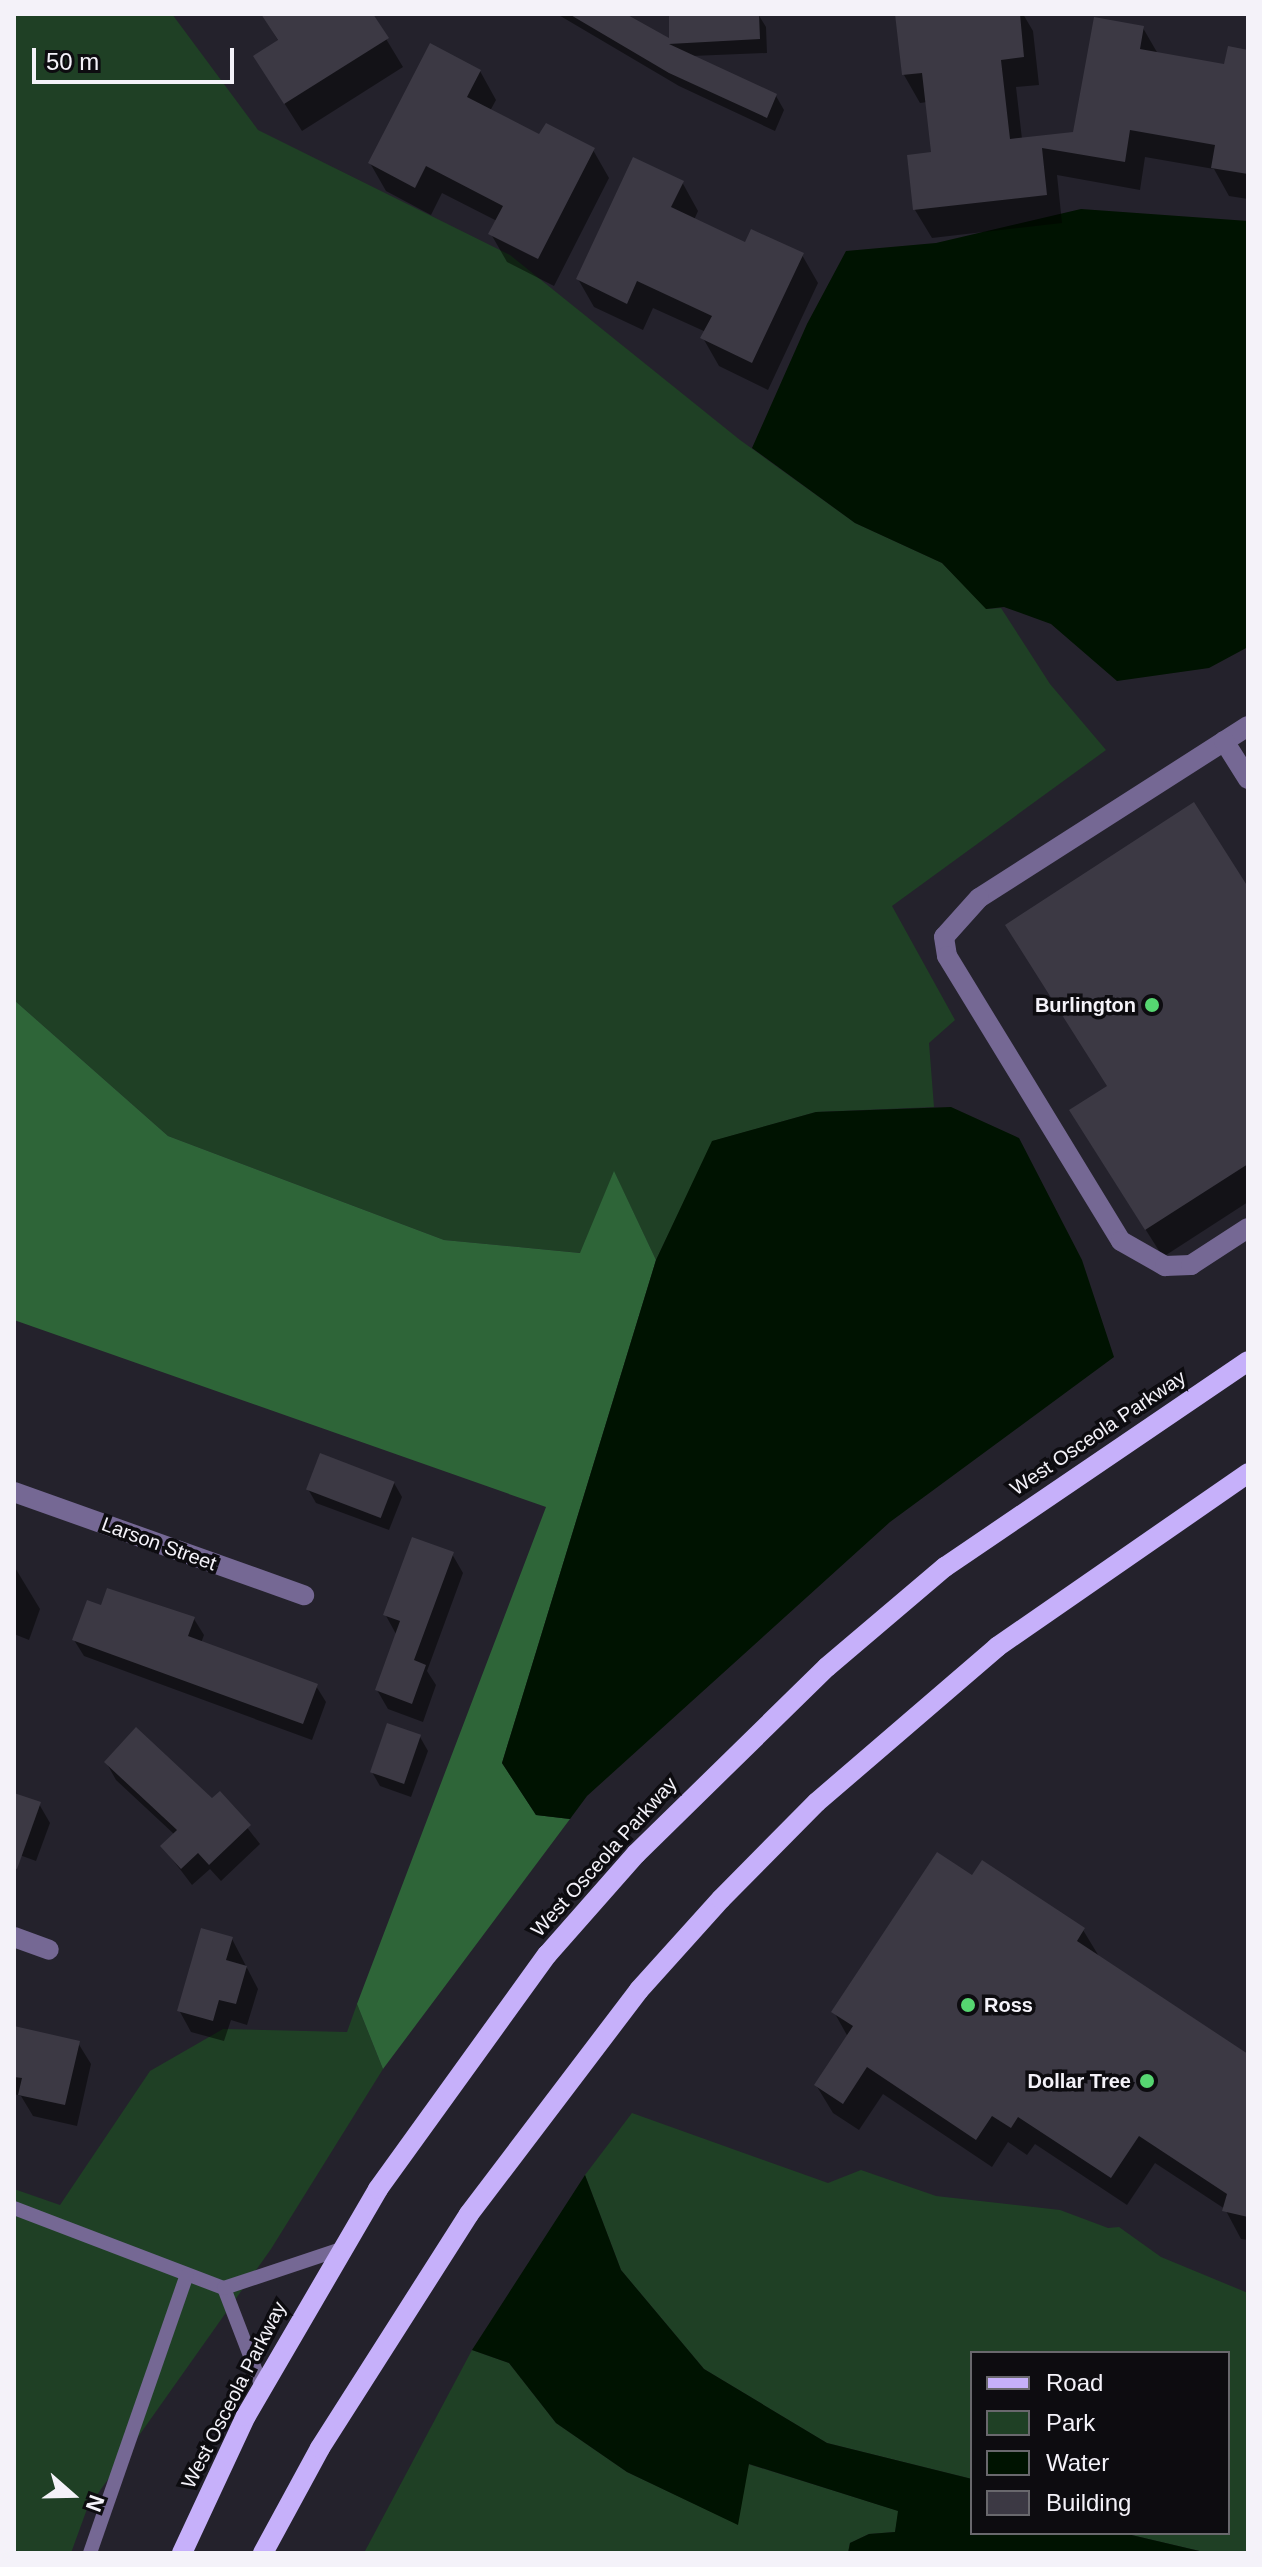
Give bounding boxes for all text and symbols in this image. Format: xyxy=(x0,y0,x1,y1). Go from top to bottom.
scale bar xyxy=(36,32,238,82)
text: 50 m xyxy=(46,48,99,75)
place label: Burlington xyxy=(1035,993,1136,1017)
marker: Burlington xyxy=(1143,996,1161,1014)
street label: West Osceola Parkway xyxy=(1006,1365,1190,1501)
street label: Larson Street xyxy=(98,1512,220,1576)
street label: West Osceola Parkway xyxy=(526,1772,682,1942)
place label: Ross xyxy=(984,1993,1033,2017)
marker: Ross xyxy=(959,1996,977,2014)
place label: Dollar Tree xyxy=(1028,2069,1131,2093)
marker: Dollar Tree xyxy=(1138,2072,1156,2090)
street label: West Osceola Parkway xyxy=(176,2298,292,2492)
legend xyxy=(970,2351,1230,2535)
text: Road xyxy=(1046,2369,1103,2396)
text: Park xyxy=(1046,2409,1095,2436)
text: Water xyxy=(1046,2449,1109,2476)
north arrow xyxy=(32,2455,112,2535)
text: Building xyxy=(1046,2489,1131,2516)
text: N xyxy=(81,2492,109,2515)

